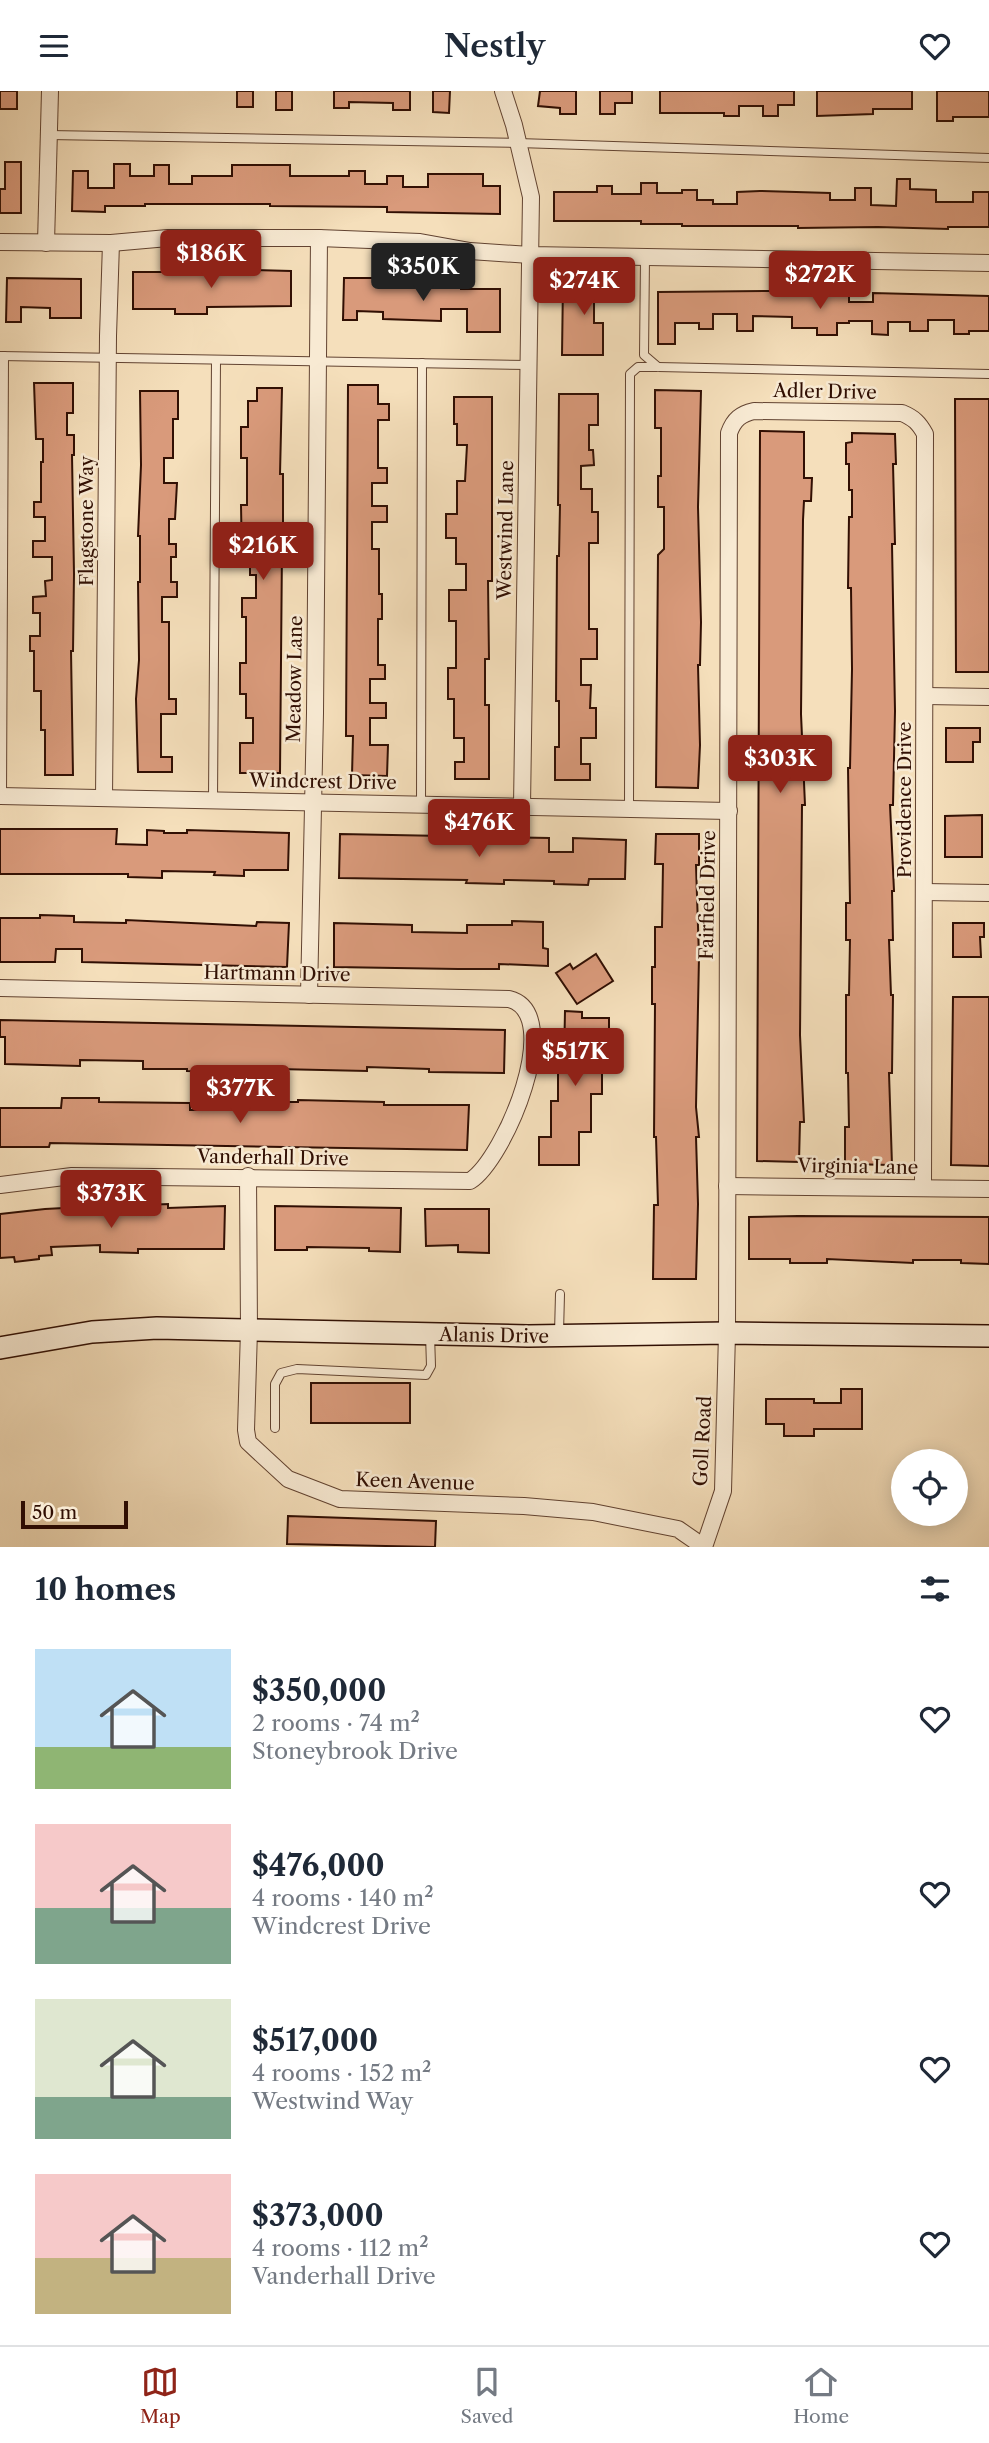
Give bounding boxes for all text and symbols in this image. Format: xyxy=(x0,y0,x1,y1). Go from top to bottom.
text: Nestly xyxy=(444,26,545,65)
icon: menu xyxy=(35,27,73,65)
icon: heart xyxy=(916,27,954,65)
pin: $186K xyxy=(162,231,260,290)
text: $186K xyxy=(176,239,246,267)
pin: $350K xyxy=(374,243,472,303)
pin: $272K xyxy=(771,251,869,311)
text: $350K xyxy=(387,252,459,280)
pin: $274K xyxy=(535,257,633,317)
text: $272K xyxy=(785,260,855,288)
text: $274K xyxy=(549,266,619,294)
street label: Adler Drive xyxy=(772,379,877,404)
street label: Flagstone Way xyxy=(75,455,98,586)
street label: Westwind Lane xyxy=(493,460,518,601)
pin: $216K xyxy=(214,523,312,582)
text: $216K xyxy=(229,531,297,559)
street label: Meadow Lane xyxy=(282,615,307,743)
street label: Providence Drive xyxy=(893,722,916,878)
pin: $303K xyxy=(731,735,829,795)
text: $303K xyxy=(744,744,816,772)
street label: Windcrest Drive xyxy=(248,769,397,794)
pin: $476K xyxy=(430,799,528,859)
text: $476K xyxy=(444,808,514,836)
street label: Fairfield Drive xyxy=(695,830,720,960)
street label: Hartmann Drive xyxy=(203,961,351,986)
pin: $517K xyxy=(526,1028,624,1088)
text: $517K xyxy=(542,1037,608,1065)
pin: $377K xyxy=(191,1065,289,1125)
text: $377K xyxy=(206,1074,274,1102)
street label: Vanderhall Drive xyxy=(196,1145,349,1170)
street label: Virginia Lane xyxy=(796,1154,919,1179)
pin: $373K xyxy=(62,1171,160,1230)
text: $373K xyxy=(76,1179,146,1207)
street label: Alanis Drive xyxy=(438,1323,549,1348)
street label: Goll Road xyxy=(689,1395,716,1487)
map controls xyxy=(891,1449,968,1526)
button: locate xyxy=(891,1449,968,1526)
street label: Keen Avenue xyxy=(355,1468,475,1495)
scale bar xyxy=(21,1498,128,1530)
text: 50 m xyxy=(32,1501,77,1524)
icon: filters xyxy=(916,1570,954,1608)
text: 10 homes xyxy=(35,1571,176,1608)
text: $350,000 xyxy=(252,1672,386,1709)
icon: home xyxy=(91,1677,175,1761)
icon: heart xyxy=(916,1700,954,1738)
text: 2 rooms · 74 m² xyxy=(252,1709,420,1737)
text: Stoneybrook Drive xyxy=(252,1737,458,1765)
text: $476,000 xyxy=(252,1847,385,1884)
icon: home xyxy=(91,1852,175,1936)
icon: heart xyxy=(916,1875,954,1913)
text: 4 rooms · 140 m² xyxy=(252,1884,434,1912)
text: Windcrest Drive xyxy=(252,1912,431,1940)
text: $517,000 xyxy=(252,2022,378,2059)
icon: home xyxy=(91,2027,175,2111)
icon: heart xyxy=(916,2050,954,2088)
text: 4 rooms · 152 m² xyxy=(252,2059,432,2087)
text: Westwind Way xyxy=(252,2087,413,2115)
text: $373,000 xyxy=(252,2197,384,2234)
icon: home xyxy=(91,2202,175,2286)
icon: heart xyxy=(916,2225,954,2263)
text: 4 rooms · 112 m² xyxy=(252,2234,429,2262)
text: Vanderhall Drive xyxy=(252,2262,436,2290)
tab: Map xyxy=(140,2363,181,2428)
tab: Saved xyxy=(461,2363,513,2428)
tab: Home xyxy=(793,2363,849,2428)

